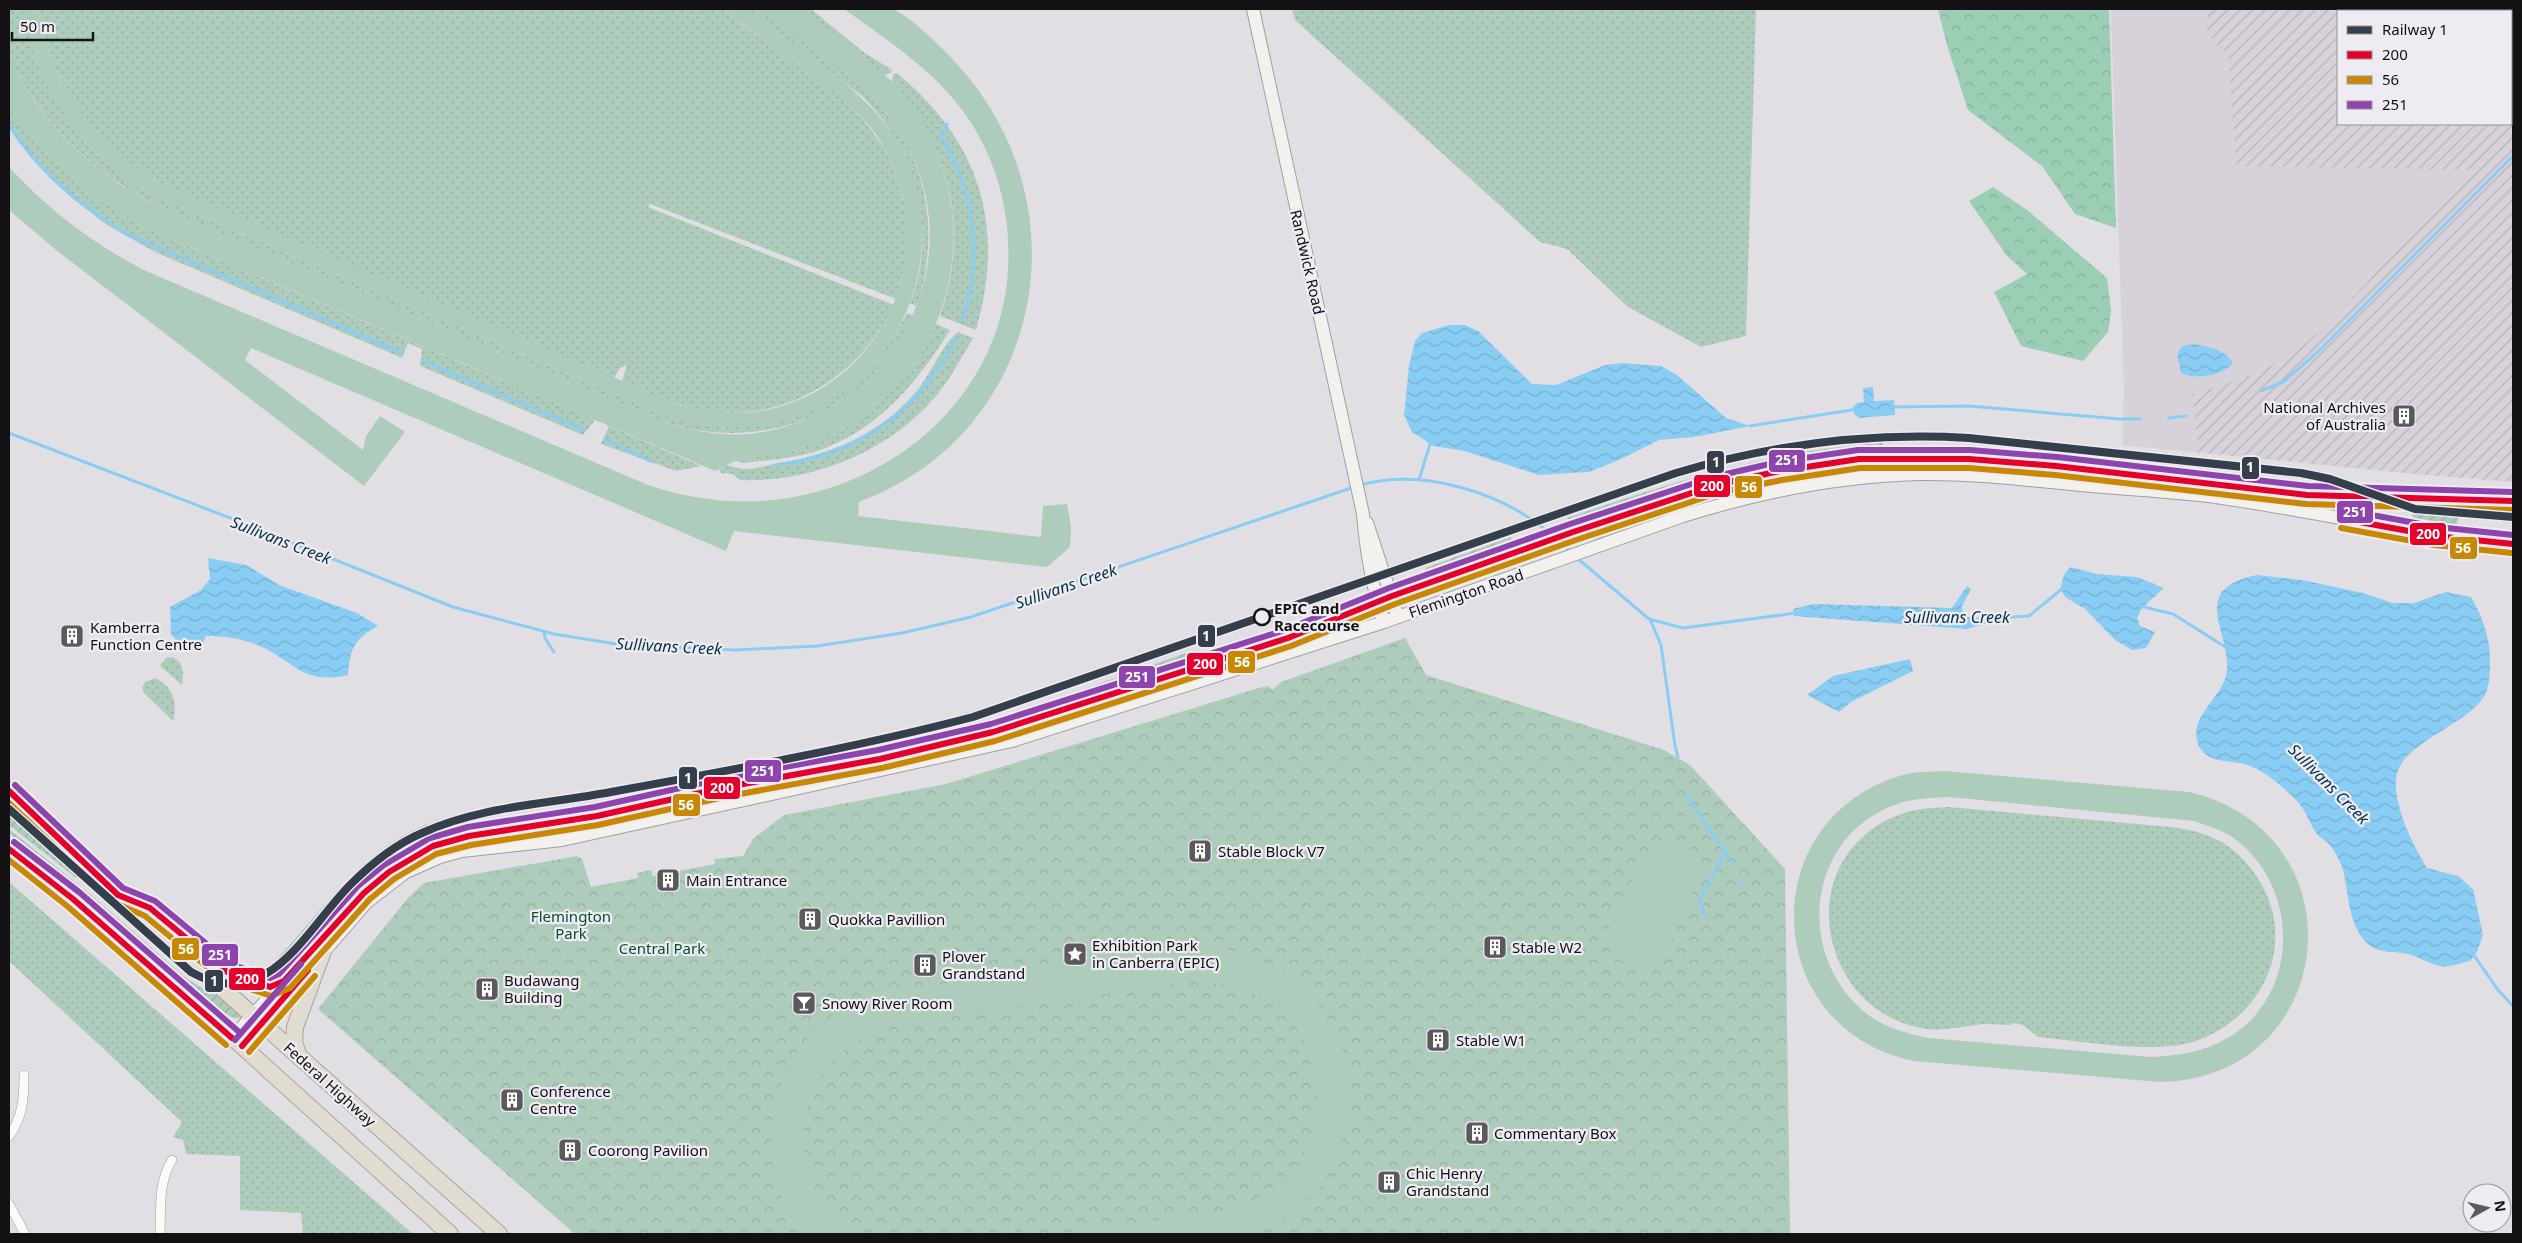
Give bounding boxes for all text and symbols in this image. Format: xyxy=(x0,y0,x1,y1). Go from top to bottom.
scale bar xyxy=(12,10,94,42)
legend xyxy=(2337,10,2512,125)
text: 50 m xyxy=(20,16,55,36)
text: Railway 1 xyxy=(2382,19,2448,39)
text: 200 xyxy=(2382,44,2408,64)
text: 56 xyxy=(2382,69,2399,89)
text: 251 xyxy=(2382,94,2408,114)
street label: Randwick Road xyxy=(1286,208,1330,316)
place label: National Archives of Australia xyxy=(2263,397,2386,434)
building icon: National Archives of Australia xyxy=(2391,403,2417,429)
line badge: 251 xyxy=(1768,449,1806,473)
line badge: 1 xyxy=(1706,450,1725,474)
text: 251 xyxy=(1775,450,1799,469)
text: 1 xyxy=(1712,452,1720,471)
line badge: 1 xyxy=(2241,456,2260,480)
text: 1 xyxy=(2246,457,2254,476)
line badge: 200 xyxy=(1693,474,1731,498)
line badge: 56 xyxy=(1734,475,1763,499)
text: 200 xyxy=(1700,476,1724,495)
text: 56 xyxy=(1741,477,1757,496)
line badge: 251 xyxy=(2336,500,2374,524)
text: 251 xyxy=(2343,502,2367,521)
water label: Sullivans Creek xyxy=(228,511,335,570)
line badge: 200 xyxy=(2409,522,2447,546)
text: 200 xyxy=(2416,524,2440,543)
line badge: 56 xyxy=(2449,536,2478,560)
text: 56 xyxy=(2455,538,2471,557)
water label: Sullivans Creek xyxy=(1012,558,1121,614)
street label: Flemington Road xyxy=(1406,564,1526,622)
place label: EPIC and Racecourse xyxy=(1274,598,1360,635)
water label: Sullivans Creek xyxy=(1904,606,2011,628)
marker: EPIC and Racecourse xyxy=(1253,608,1271,626)
place label: Kamberra Function Centre xyxy=(90,617,202,654)
building icon: Kamberra Function Centre xyxy=(59,623,85,649)
line badge: 1 xyxy=(1197,624,1216,648)
text: 1 xyxy=(1202,626,1210,645)
water label: Sullivans Creek xyxy=(616,632,724,660)
line badge: 56 xyxy=(1227,650,1256,674)
line badge: 200 xyxy=(1186,652,1224,676)
text: 56 xyxy=(1234,652,1250,671)
text: 200 xyxy=(1193,654,1217,673)
line badge: 251 xyxy=(1118,665,1156,689)
text: 251 xyxy=(1125,667,1149,686)
water label: Sullivans Creek xyxy=(2284,739,2375,830)
line badge: 251 xyxy=(744,759,782,783)
text: 251 xyxy=(751,761,775,780)
line badge: 1 xyxy=(678,766,698,790)
text: 1 xyxy=(684,768,692,787)
line badge: 200 xyxy=(703,776,741,800)
text: 200 xyxy=(710,778,734,797)
line badge: 56 xyxy=(672,793,701,817)
text: 56 xyxy=(678,795,694,814)
building icon: Stable Block V7 xyxy=(1187,838,1213,864)
place label: Stable Block V7 xyxy=(1218,841,1325,861)
building icon: Main Entrance xyxy=(655,867,681,893)
place label: Main Entrance xyxy=(686,870,787,890)
park label: Flemington Park xyxy=(531,906,611,943)
building icon: Quokka Pavillion xyxy=(797,906,823,932)
place label: Quokka Pavillion xyxy=(828,909,945,929)
building icon: Stable W2 xyxy=(1482,934,1508,960)
place label: Exhibition Park in Canberra (EPIC) xyxy=(1092,935,1219,972)
line badge: 56 xyxy=(171,937,200,961)
place label: Stable W2 xyxy=(1512,937,1582,957)
park label: Central Park xyxy=(619,938,705,958)
text: 56 xyxy=(178,939,194,958)
place icon: Exhibition Park in Canberra (EPIC) xyxy=(1062,941,1088,967)
line badge: 251 xyxy=(201,943,239,967)
text: 251 xyxy=(208,945,232,964)
place label: Plover Grandstand xyxy=(942,946,1025,983)
building icon: Plover Grandstand xyxy=(912,952,938,978)
line badge: 200 xyxy=(228,967,266,991)
line badge: 1 xyxy=(204,969,224,993)
text: 200 xyxy=(235,969,259,988)
place label: Budawang Building xyxy=(504,970,579,1007)
text: 1 xyxy=(210,971,218,990)
building icon: Budawang Building xyxy=(474,976,500,1002)
bar icon: Snowy River Room xyxy=(791,990,817,1016)
place label: Snowy River Room xyxy=(822,993,953,1013)
building icon: Stable W1 xyxy=(1425,1027,1451,1053)
place label: Stable W1 xyxy=(1456,1030,1526,1050)
street label: Federal Highway xyxy=(280,1037,381,1131)
place label: Conference Centre xyxy=(530,1081,611,1118)
building icon: Conference Centre xyxy=(499,1087,525,1113)
building icon: Commentary Box xyxy=(1464,1120,1490,1146)
place label: Commentary Box xyxy=(1494,1123,1616,1143)
building icon: Coorong Pavilion xyxy=(557,1137,583,1163)
place label: Coorong Pavilion xyxy=(588,1140,708,1160)
place label: Chic Henry Grandstand xyxy=(1406,1163,1489,1200)
building icon: Chic Henry Grandstand xyxy=(1376,1169,1402,1195)
north arrow xyxy=(2462,1183,2512,1233)
text: N xyxy=(2490,1199,2511,1213)

